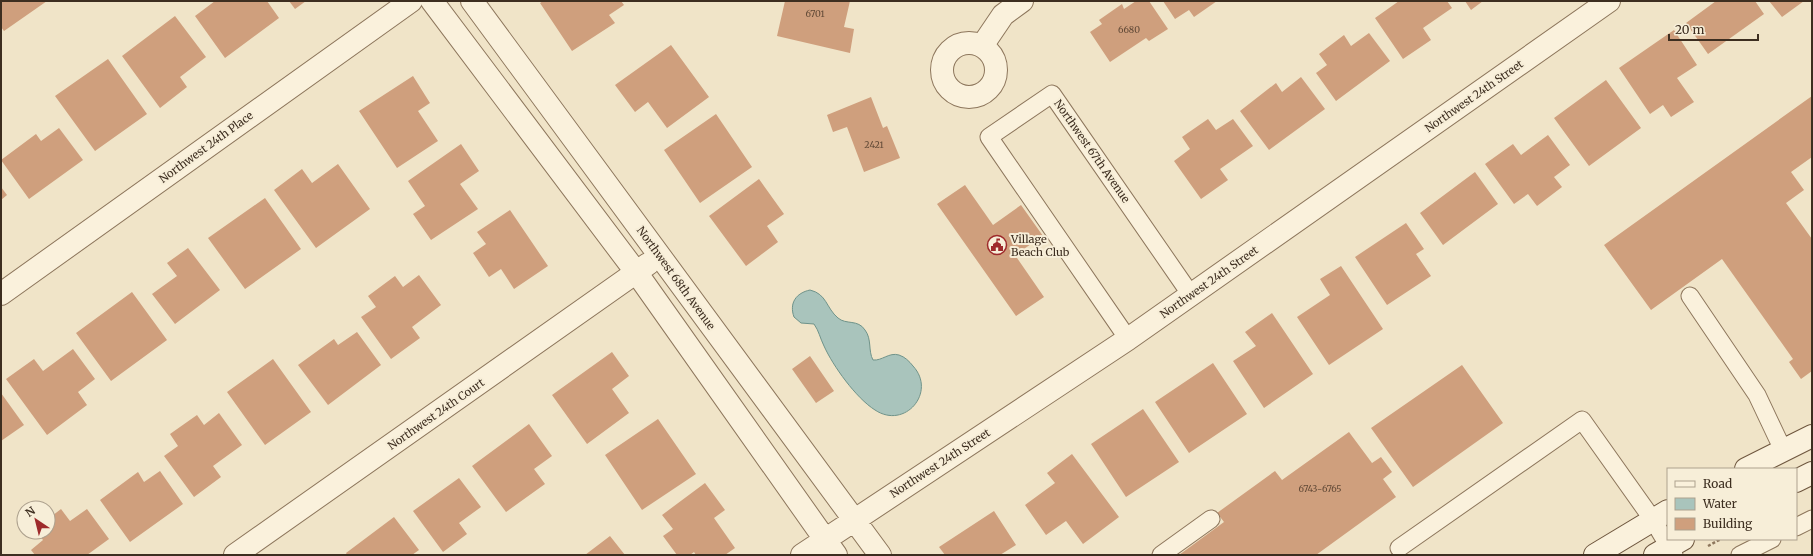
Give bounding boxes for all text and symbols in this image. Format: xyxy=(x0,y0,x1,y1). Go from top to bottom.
house number: 6701 xyxy=(805,8,825,19)
scale bar xyxy=(1669,16,1758,42)
text: 20 m xyxy=(1675,22,1704,37)
house number: 6680 xyxy=(1118,24,1140,35)
street label: Northwest 24th Street xyxy=(1422,56,1526,135)
street label: Northwest 67th Avenue xyxy=(1051,97,1133,206)
street label: Northwest 24th Place xyxy=(156,108,256,186)
house number: 2421 xyxy=(864,139,884,150)
street label: Northwest 68th Avenue xyxy=(634,224,718,333)
place label: Village Beach Club xyxy=(1010,232,1070,259)
public building icon: Village Beach Club xyxy=(986,234,1008,256)
street label: Northwest 24th Street xyxy=(1157,242,1261,321)
street label: Northwest 24th Court xyxy=(385,375,488,453)
street label: Northwest 24th Street xyxy=(887,425,993,501)
legend xyxy=(1667,468,1797,540)
text: Road xyxy=(1703,476,1732,491)
house number: 6743-6765 xyxy=(1298,483,1342,494)
text: Water xyxy=(1702,496,1738,511)
north arrow xyxy=(16,500,56,540)
text: N xyxy=(23,503,38,520)
text: Building xyxy=(1703,516,1753,531)

